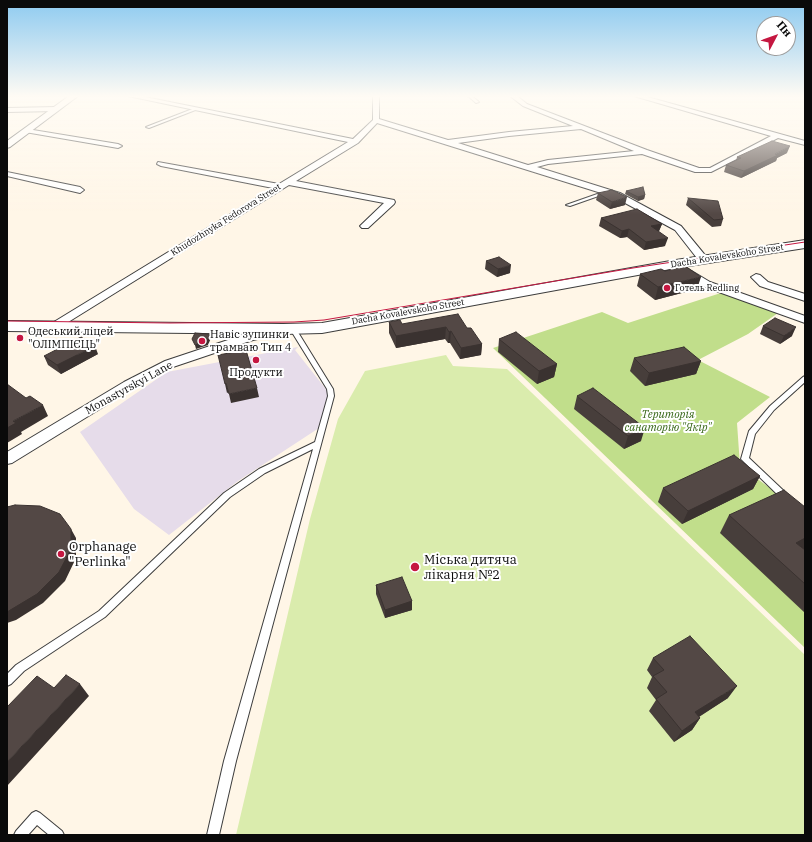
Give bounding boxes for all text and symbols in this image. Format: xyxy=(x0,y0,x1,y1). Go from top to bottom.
north arrow xyxy=(756,16,796,56)
text: Пн xyxy=(774,18,795,40)
street label: Khudozhnyka Fedorova Street xyxy=(169,182,283,258)
street label: Dacha Kovalevskoho Street xyxy=(670,242,784,270)
marker: Готель Redling xyxy=(662,283,672,293)
place label: Готель Redling xyxy=(675,283,739,293)
street label: Dacha Kovalevskoho Street xyxy=(351,297,465,327)
place label: Одеський ліцей "ОЛІМПІЄЦЬ" xyxy=(28,325,114,351)
place label: Навіс зупинки трамваю Тип 4 xyxy=(210,328,291,354)
marker: Одеський ліцей "ОЛІМПІЄЦЬ" xyxy=(15,333,25,343)
marker: Навіс зупинки трамваю Тип 4 xyxy=(197,336,207,346)
marker: Продукти xyxy=(251,355,261,365)
street label: Monastyrskyi Lane xyxy=(83,358,175,418)
place label: Продукти xyxy=(229,366,283,380)
park label: Територія санаторію "Якір" xyxy=(625,408,711,434)
place label: Orphanage "Perlinka" xyxy=(69,539,137,570)
marker: Orphanage "Perlinka" xyxy=(56,549,66,559)
place label: Міська дитяча лікарня №2 xyxy=(424,552,517,583)
marker: Міська дитяча лікарня №2 xyxy=(409,561,421,573)

